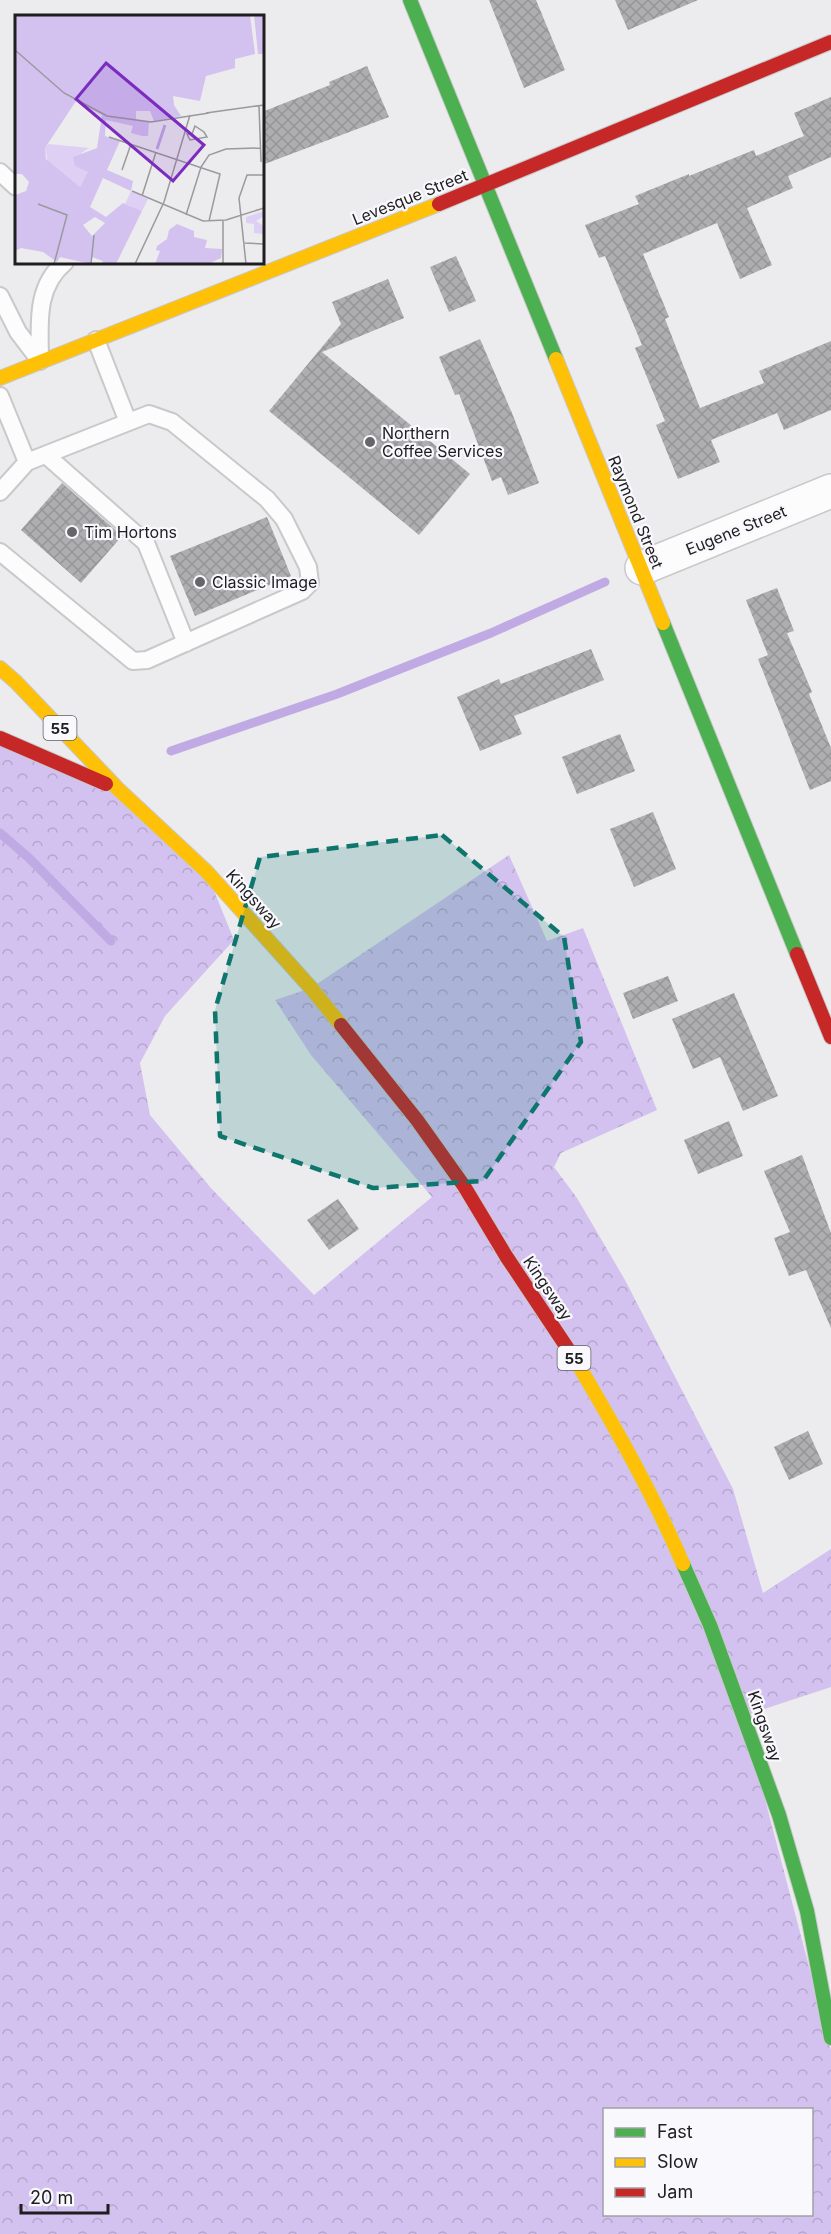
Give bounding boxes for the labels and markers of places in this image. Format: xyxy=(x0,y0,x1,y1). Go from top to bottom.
place label: Northern Coffee Services xyxy=(382,423,503,461)
marker: Northern Coffee Services xyxy=(363,435,377,449)
place label: Tim Hortons xyxy=(84,522,177,542)
marker: Tim Hortons xyxy=(65,525,79,539)
place label: Classic Image xyxy=(212,572,317,592)
marker: Classic Image xyxy=(193,575,207,589)

